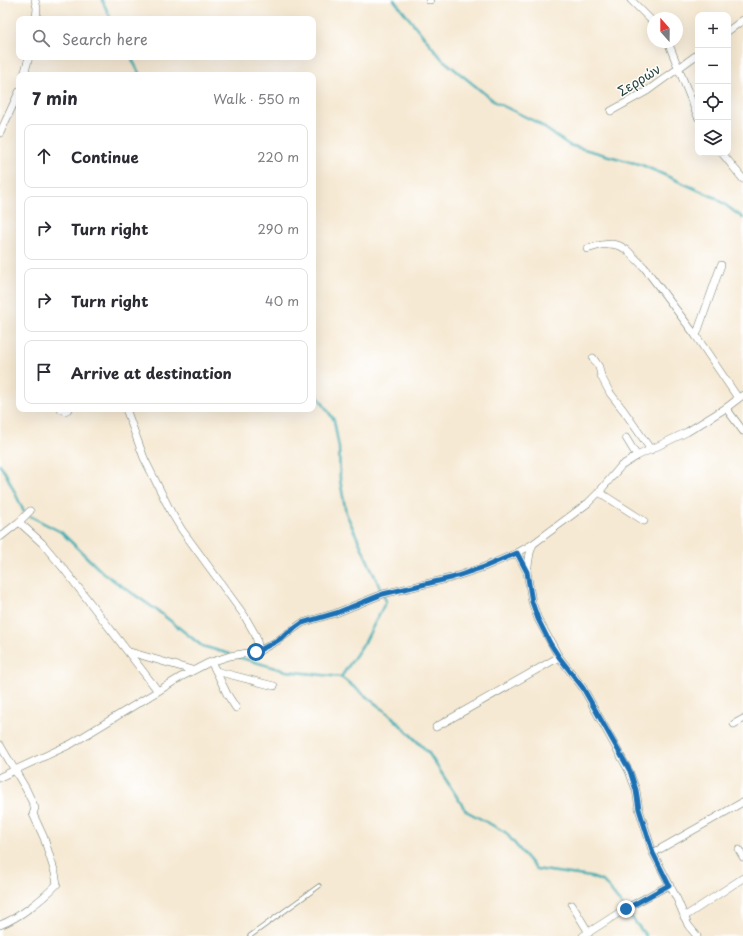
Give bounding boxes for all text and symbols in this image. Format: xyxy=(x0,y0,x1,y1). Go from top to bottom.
north arrow xyxy=(647,12,683,48)
map controls xyxy=(695,12,731,156)
button: + xyxy=(695,12,731,48)
search box xyxy=(16,16,316,60)
icon: search xyxy=(30,27,52,49)
text: Search here xyxy=(62,27,148,50)
button: − xyxy=(695,48,731,84)
street label: Σερρών xyxy=(613,59,664,100)
button: locate xyxy=(695,84,731,120)
text: 7 min xyxy=(32,85,78,111)
text: Walk · 550 m xyxy=(213,89,300,108)
button: layers xyxy=(695,120,731,156)
icon: ahead xyxy=(33,145,55,167)
text: Continue xyxy=(71,145,139,168)
text: 220 m xyxy=(257,147,299,166)
icon: right xyxy=(33,217,55,239)
text: Turn right xyxy=(71,217,148,240)
text: 290 m xyxy=(258,219,299,238)
icon: right xyxy=(33,289,55,311)
text: Turn right xyxy=(71,289,148,312)
text: 40 m xyxy=(265,291,299,310)
icon: arrive xyxy=(33,361,55,383)
text: Arrive at destination xyxy=(71,361,232,384)
route start xyxy=(247,643,265,661)
route end xyxy=(617,900,635,918)

